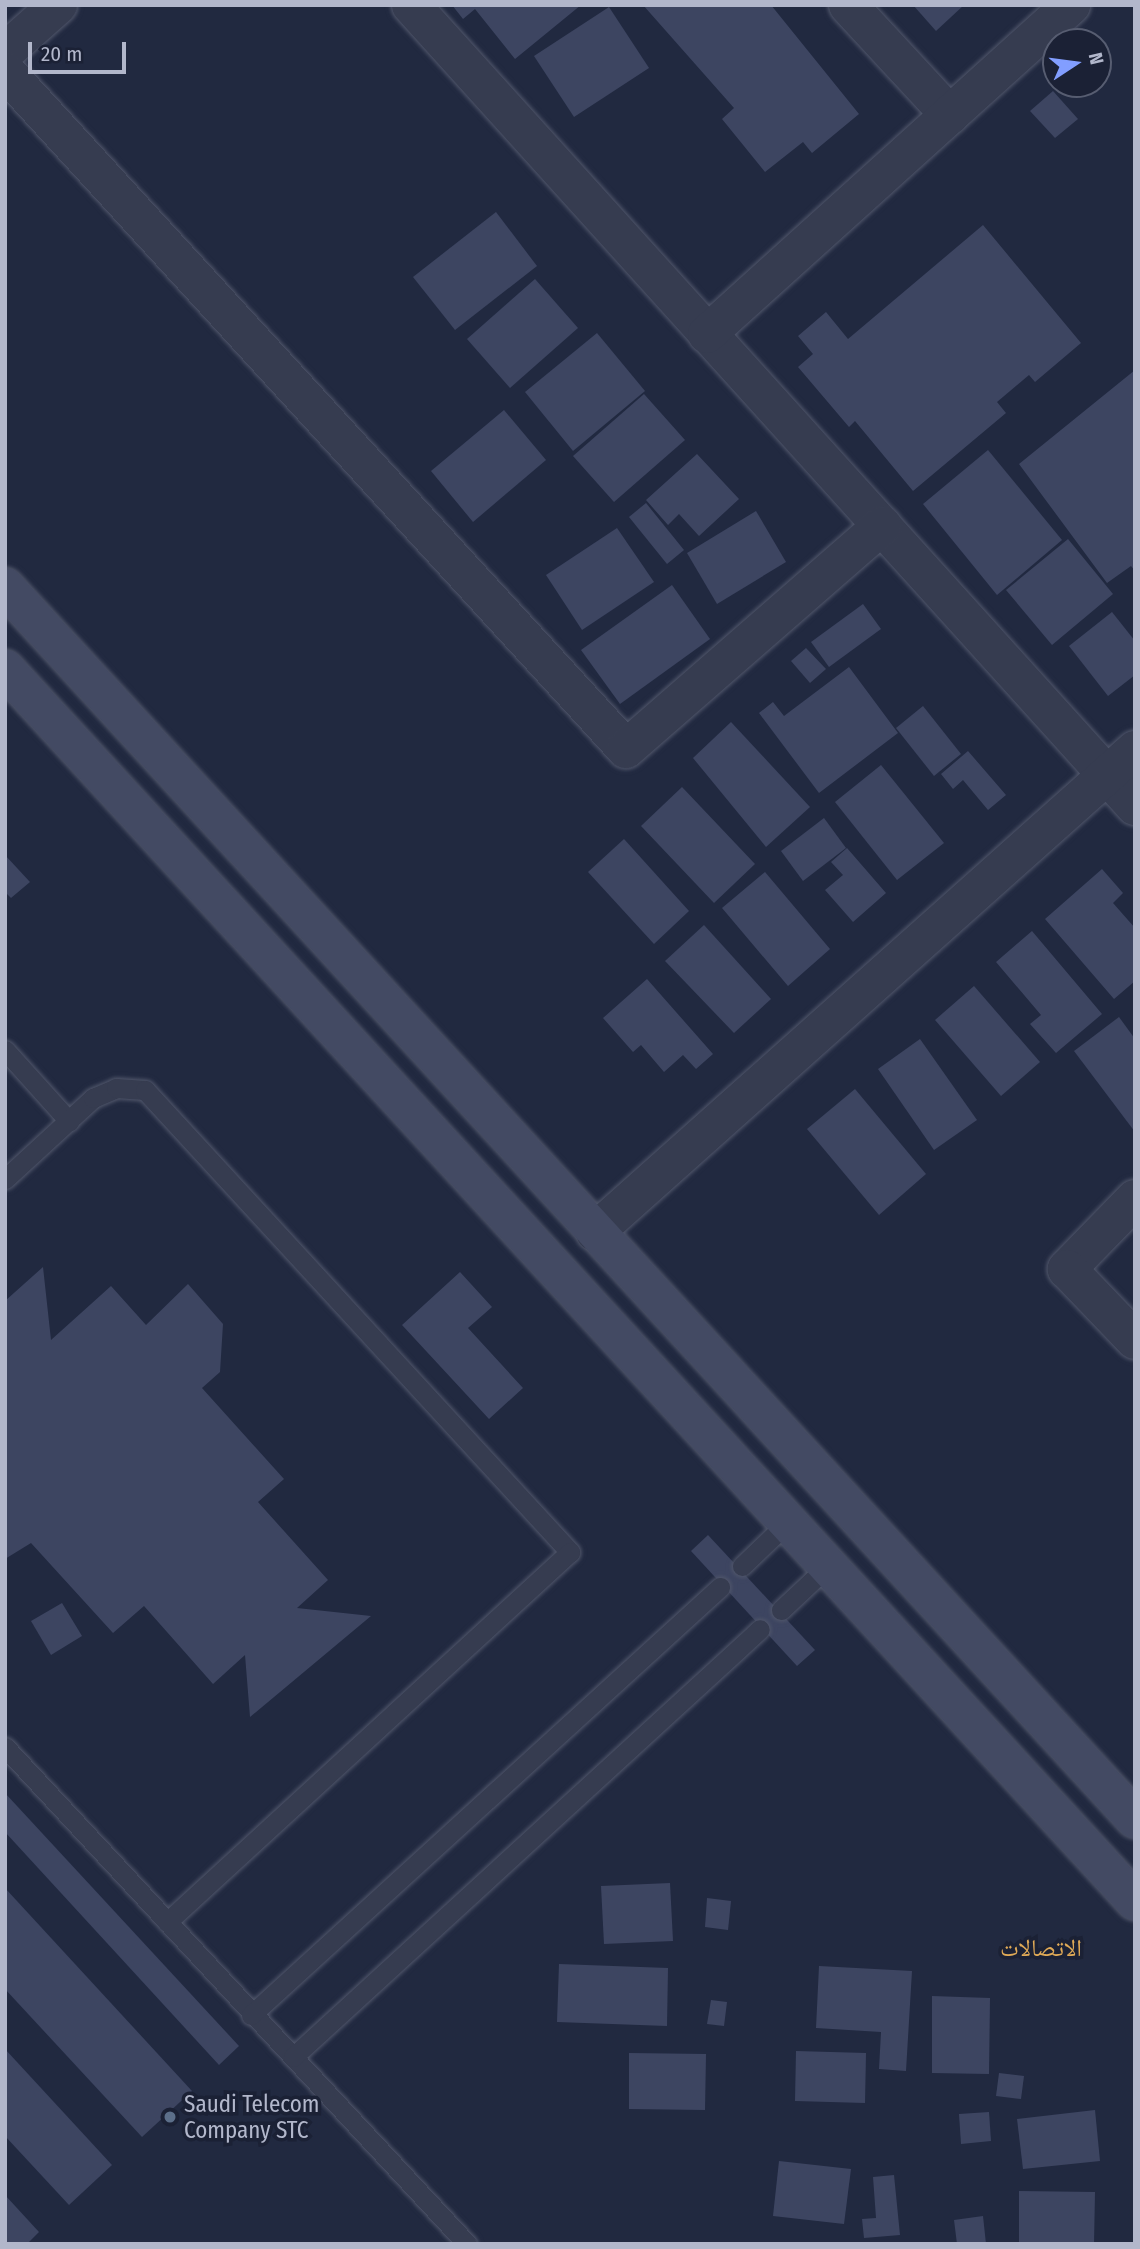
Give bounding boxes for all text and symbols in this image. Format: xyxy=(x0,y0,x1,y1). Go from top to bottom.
scale bar xyxy=(32,28,130,72)
north arrow xyxy=(1042,28,1112,98)
text: 20 m xyxy=(41,41,82,67)
text: N xyxy=(1084,50,1108,67)
district label: الاتصالات xyxy=(1000,1935,1082,1963)
place label: Saudi Telecom Company STC xyxy=(184,2090,319,2144)
marker: Saudi Telecom Company STC xyxy=(162,2109,178,2125)

